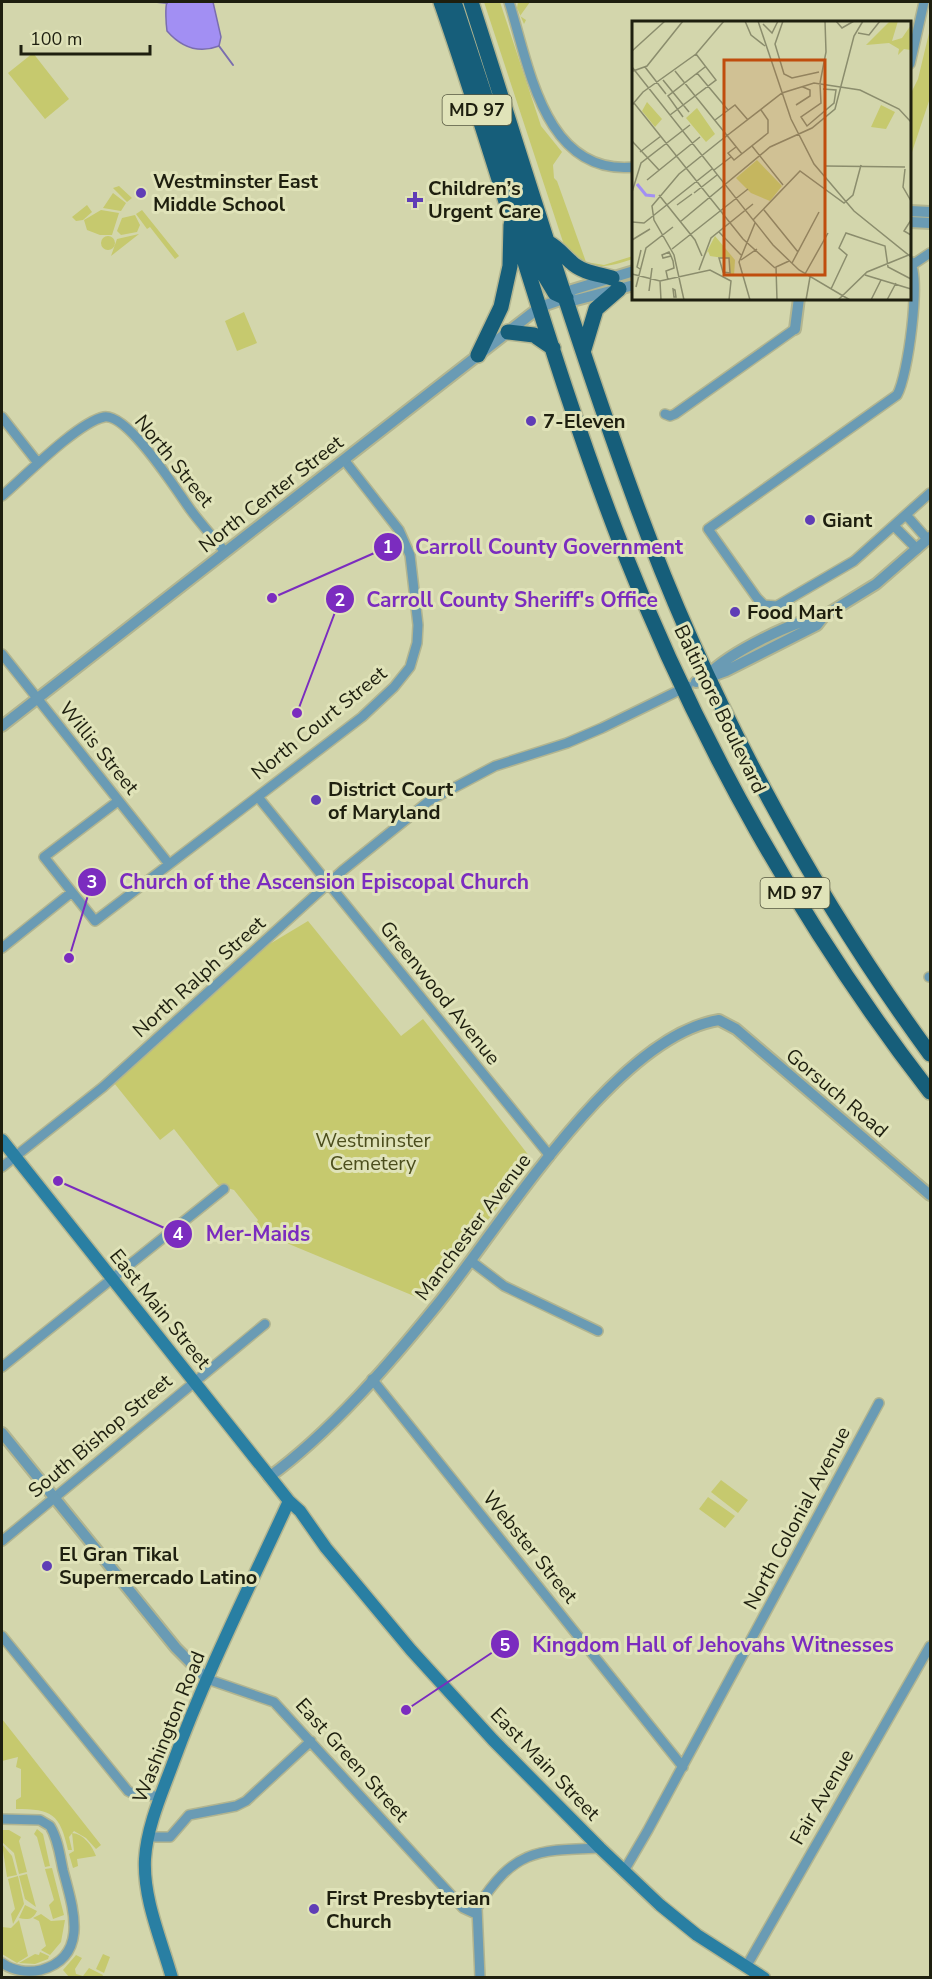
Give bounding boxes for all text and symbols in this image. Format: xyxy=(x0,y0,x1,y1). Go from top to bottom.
scale bar xyxy=(21,18,150,56)
inset map xyxy=(632,21,911,300)
text: 100 m xyxy=(30,27,82,51)
road number: MD 97 xyxy=(442,95,512,125)
place label: Westminster East Middle School xyxy=(153,168,318,218)
place label: Children’s Urgent Care xyxy=(428,175,541,225)
marker: Westminster East Middle School xyxy=(134,186,148,200)
marker: Children’s Urgent Care xyxy=(406,191,424,209)
place label: 7-Eleven xyxy=(543,408,625,435)
street label: North Street xyxy=(128,409,220,514)
marker: 7-Eleven xyxy=(524,414,538,428)
street label: North Center Street xyxy=(193,428,350,559)
place label: Giant xyxy=(822,507,872,534)
marker: Giant xyxy=(803,513,817,527)
callout: Carroll County Government xyxy=(373,527,695,566)
text: Carroll County Government xyxy=(415,533,684,561)
text: 1 xyxy=(383,535,393,559)
callout: Carroll County Sheriff's Office xyxy=(325,580,670,619)
text: Carroll County Sheriff's Office xyxy=(366,586,658,614)
text: 2 xyxy=(335,588,345,612)
place label: Food Mart xyxy=(747,599,843,626)
marker: Food Mart xyxy=(728,605,742,619)
street label: Baltimore Boulevard xyxy=(668,620,772,798)
street label: North Court Street xyxy=(246,659,393,786)
street label: Willis Street xyxy=(53,696,146,801)
place label: District Court of Maryland xyxy=(328,776,454,826)
marker: District Court of Maryland xyxy=(309,793,323,807)
callout: Church of the Ascension Episcopal Church xyxy=(77,862,541,901)
text: Church of the Ascension Episcopal Church xyxy=(119,868,529,896)
text: 3 xyxy=(87,870,97,894)
road number: MD 97 xyxy=(760,878,830,908)
street label: North Ralph Street xyxy=(127,910,272,1044)
street label: Greenwood Avenue xyxy=(374,915,506,1071)
street label: Gorsuch Road xyxy=(780,1042,894,1144)
park label: Westminster Cemetery xyxy=(315,1127,431,1177)
street label: Manchester Avenue xyxy=(409,1148,537,1306)
callout: Mer-Maids xyxy=(163,1214,322,1253)
text: Mer-Maids xyxy=(206,1220,310,1248)
text: 4 xyxy=(173,1222,184,1246)
street label: East Main Street xyxy=(103,1243,217,1375)
street label: South Bishop Street xyxy=(22,1367,178,1504)
street label: North Colonial Avenue xyxy=(737,1422,857,1614)
street label: Webster Street xyxy=(476,1485,584,1610)
place label: El Gran Tikal Supermercado Latino xyxy=(59,1541,257,1591)
marker: El Gran Tikal Supermercado Latino xyxy=(40,1559,54,1573)
callout: Kingdom Hall of Jehovahs Witnesses xyxy=(490,1625,906,1664)
text: Kingdom Hall of Jehovahs Witnesses xyxy=(532,1631,894,1659)
text: 5 xyxy=(500,1633,511,1657)
street label: Washington Road xyxy=(126,1647,212,1807)
street label: East Green Street xyxy=(289,1692,415,1828)
street label: East Main Street xyxy=(484,1702,607,1827)
street label: Fair Avenue xyxy=(784,1744,860,1850)
place label: First Presbyterian Church xyxy=(326,1885,491,1935)
marker: First Presbyterian Church xyxy=(307,1902,321,1916)

